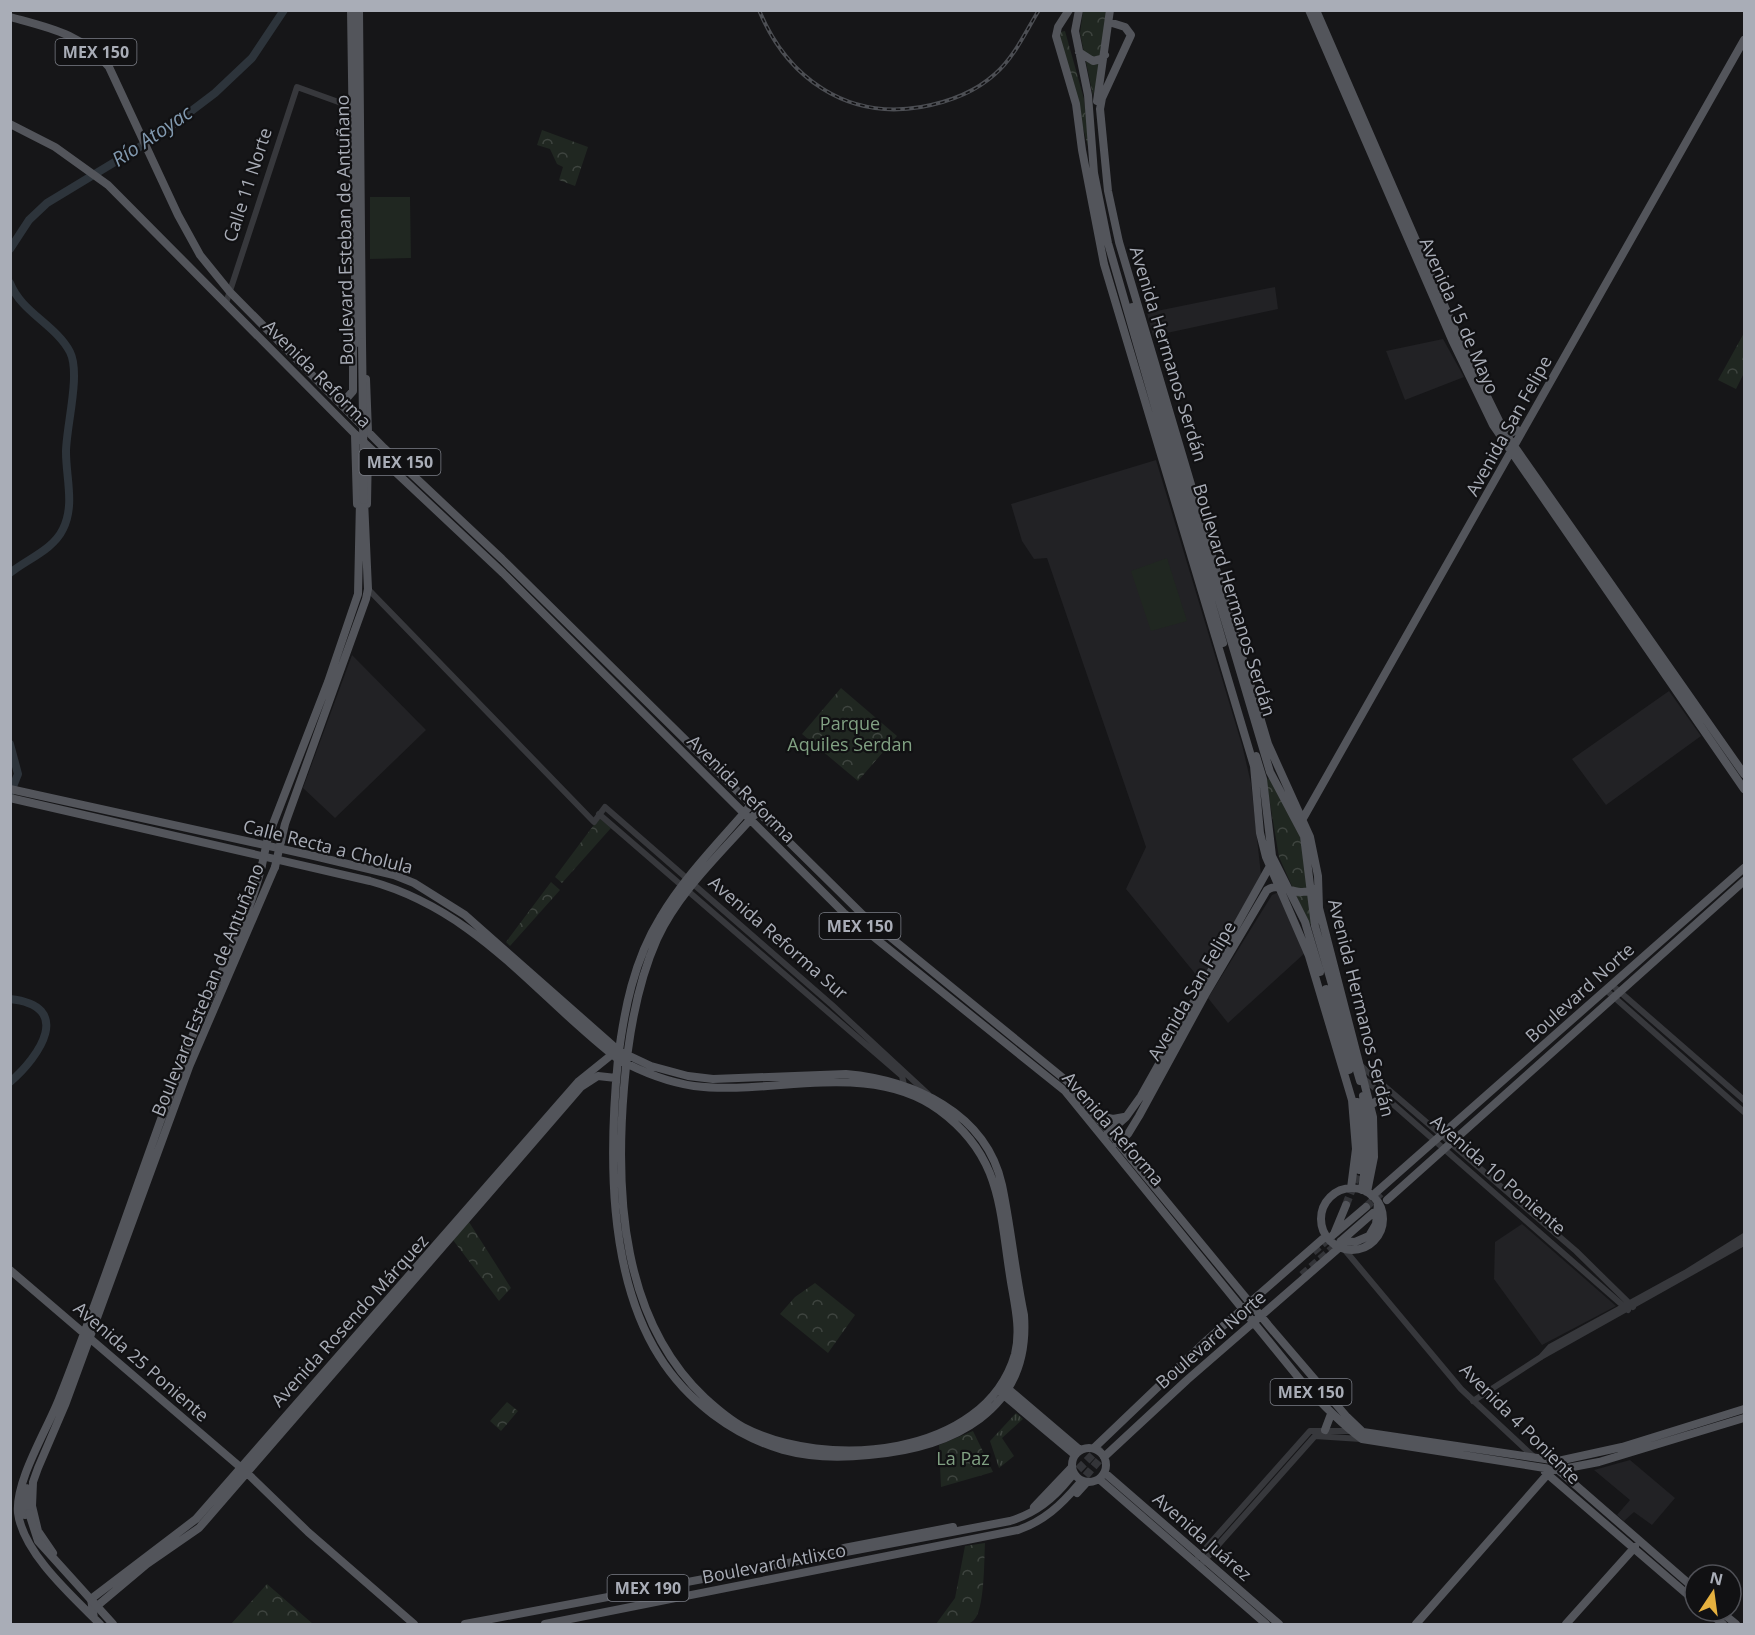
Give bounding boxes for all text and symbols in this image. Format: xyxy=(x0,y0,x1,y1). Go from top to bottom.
road number: MEX 150 xyxy=(56,39,136,65)
street label: Boulevard Esteban de Antuñano xyxy=(330,95,358,366)
water label: Río Atoyac xyxy=(106,98,198,172)
street label: Calle 11 Norte xyxy=(217,125,277,245)
street label: Avenida 15 de Mayo xyxy=(1415,234,1505,398)
street label: Avenida Hermanos Serdán xyxy=(1125,243,1213,464)
street label: Avenida Reforma xyxy=(258,314,377,433)
street label: Avenida San Felipe xyxy=(1460,351,1557,500)
road number: MEX 150 xyxy=(360,449,440,475)
street label: Boulevard Hermanos Serdán xyxy=(1188,480,1282,719)
park label: Parque Aquiles Serdan xyxy=(787,711,913,756)
street label: Avenida Reforma xyxy=(682,729,801,848)
street label: Calle Recta a Cholula xyxy=(241,813,416,879)
street label: Boulevard Esteban de Antuñano xyxy=(145,860,269,1120)
street label: Avenida Reforma Sur xyxy=(704,870,854,1005)
street label: Avenida Hermanos Serdán xyxy=(1323,896,1401,1119)
road number: MEX 150 xyxy=(820,913,900,939)
street label: Avenida San Felipe xyxy=(1142,917,1241,1064)
street label: Boulevard Norte xyxy=(1520,937,1639,1047)
street label: Avenida Reforma xyxy=(1057,1066,1170,1191)
street label: Avenida 10 Poniente xyxy=(1426,1109,1571,1240)
street label: Avenida Rosendo Márquez xyxy=(265,1229,433,1412)
street label: Boulevard Norte xyxy=(1150,1285,1270,1394)
street label: Avenida 25 Poniente xyxy=(69,1296,214,1427)
street label: Avenida 4 Poniente xyxy=(1455,1358,1586,1489)
road number: MEX 150 xyxy=(1270,1379,1352,1405)
park label: La Paz xyxy=(936,1446,990,1470)
street label: Avenida Juárez xyxy=(1148,1487,1257,1586)
street label: Boulevard Atlixco xyxy=(700,1537,848,1589)
north arrow xyxy=(1683,1563,1743,1623)
text: N xyxy=(1708,1566,1725,1591)
road number: MEX 190 xyxy=(608,1575,688,1601)

